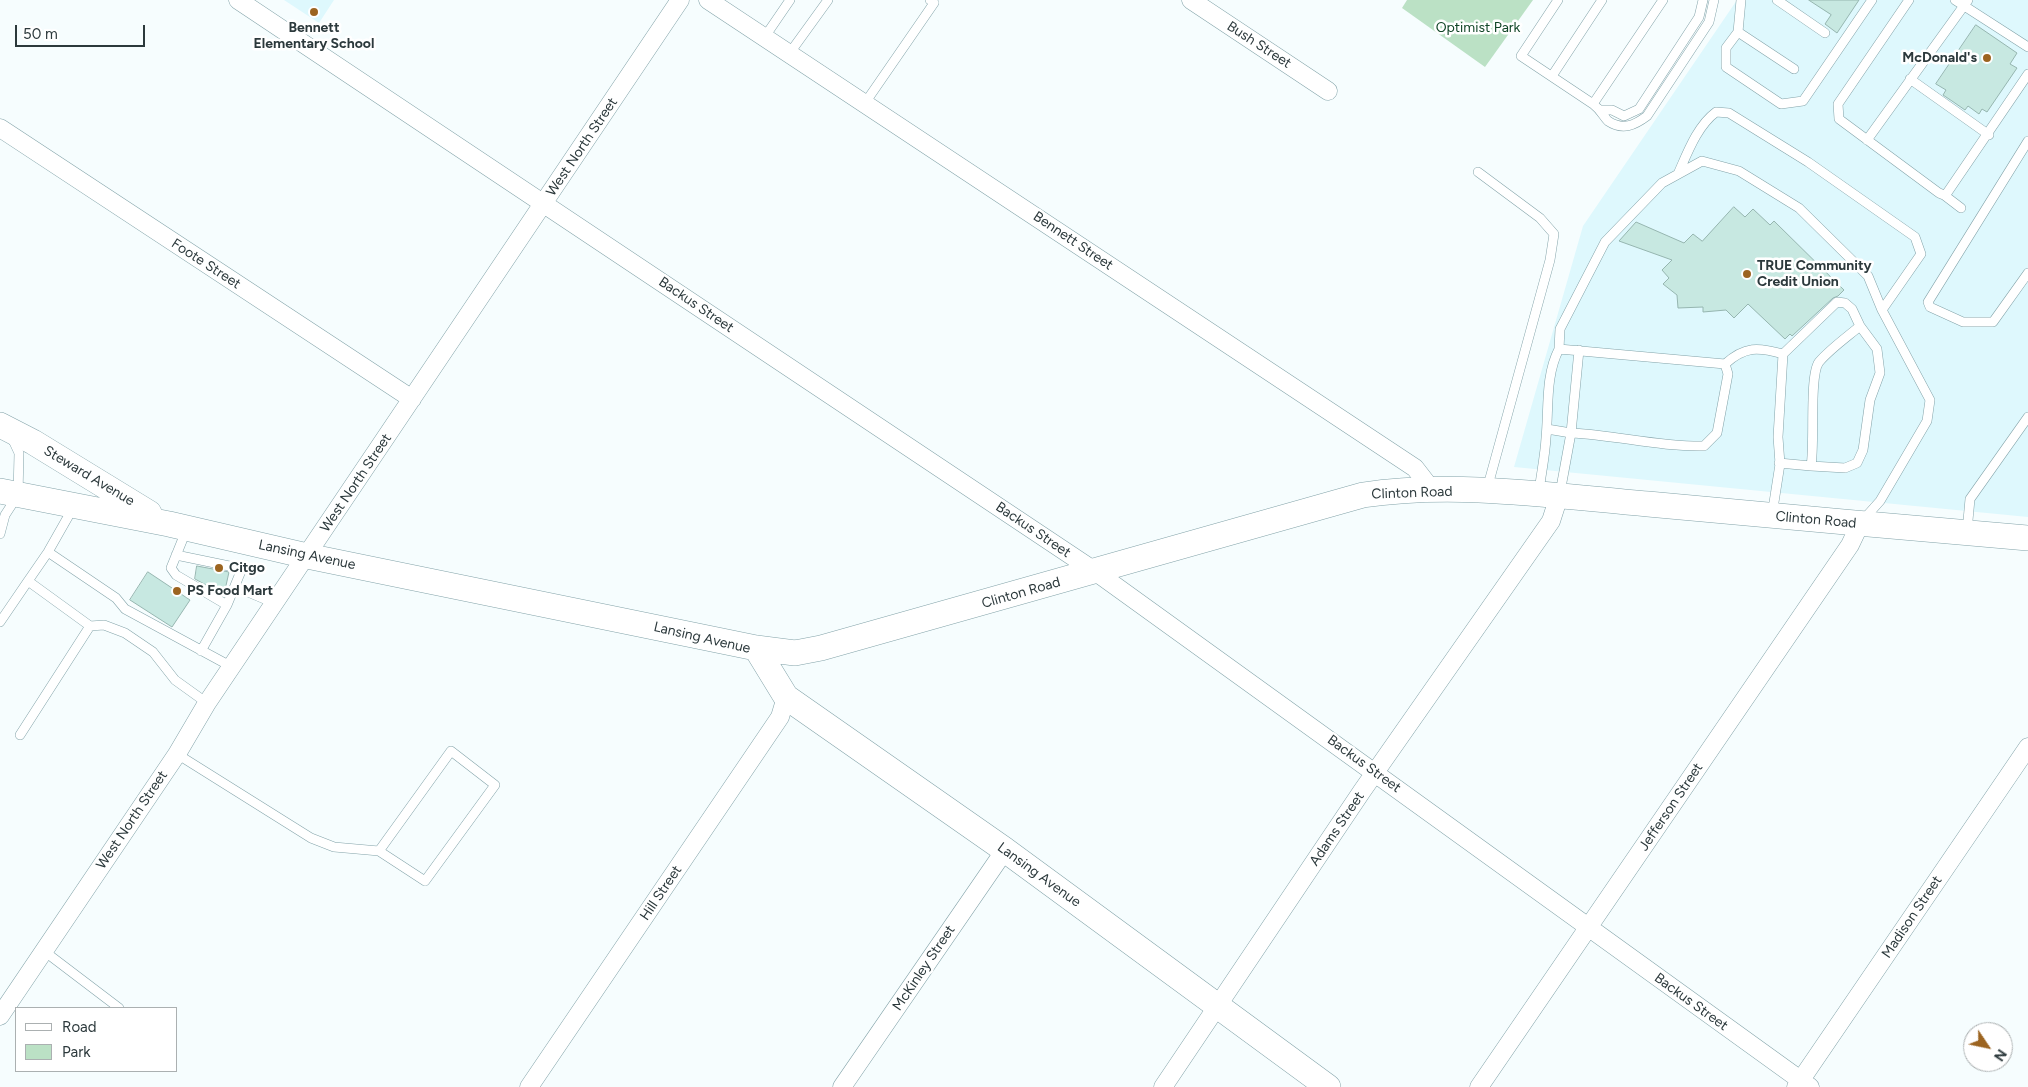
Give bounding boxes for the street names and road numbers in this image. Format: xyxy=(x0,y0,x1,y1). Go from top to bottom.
street label: Bush Street xyxy=(1224,18,1294,72)
street label: West North Street xyxy=(543,95,621,199)
street label: Bennett Street xyxy=(1030,208,1116,274)
street label: Foote Street xyxy=(168,235,244,293)
street label: Backus Street xyxy=(655,274,737,336)
street label: West North Street xyxy=(317,431,395,535)
street label: Steward Avenue xyxy=(41,442,137,510)
street label: Clinton Road xyxy=(1371,483,1453,503)
street label: Backus Street xyxy=(992,499,1074,561)
street label: Clinton Road xyxy=(1775,508,1857,532)
street label: Lansing Avenue xyxy=(257,537,357,573)
street label: Clinton Road xyxy=(980,574,1062,612)
street label: Lansing Avenue xyxy=(652,619,752,657)
street label: Backus Street xyxy=(1324,732,1404,796)
street label: Jefferson Street xyxy=(1635,760,1707,854)
street label: West North Street xyxy=(93,768,171,872)
street label: Adams Street xyxy=(1306,789,1368,869)
street label: Lansing Avenue xyxy=(994,839,1084,911)
street label: Hill Street xyxy=(637,862,685,924)
street label: Madison Street xyxy=(1878,873,1946,961)
street label: McKinley Street xyxy=(889,922,959,1014)
street label: Backus Street xyxy=(1651,970,1731,1034)

